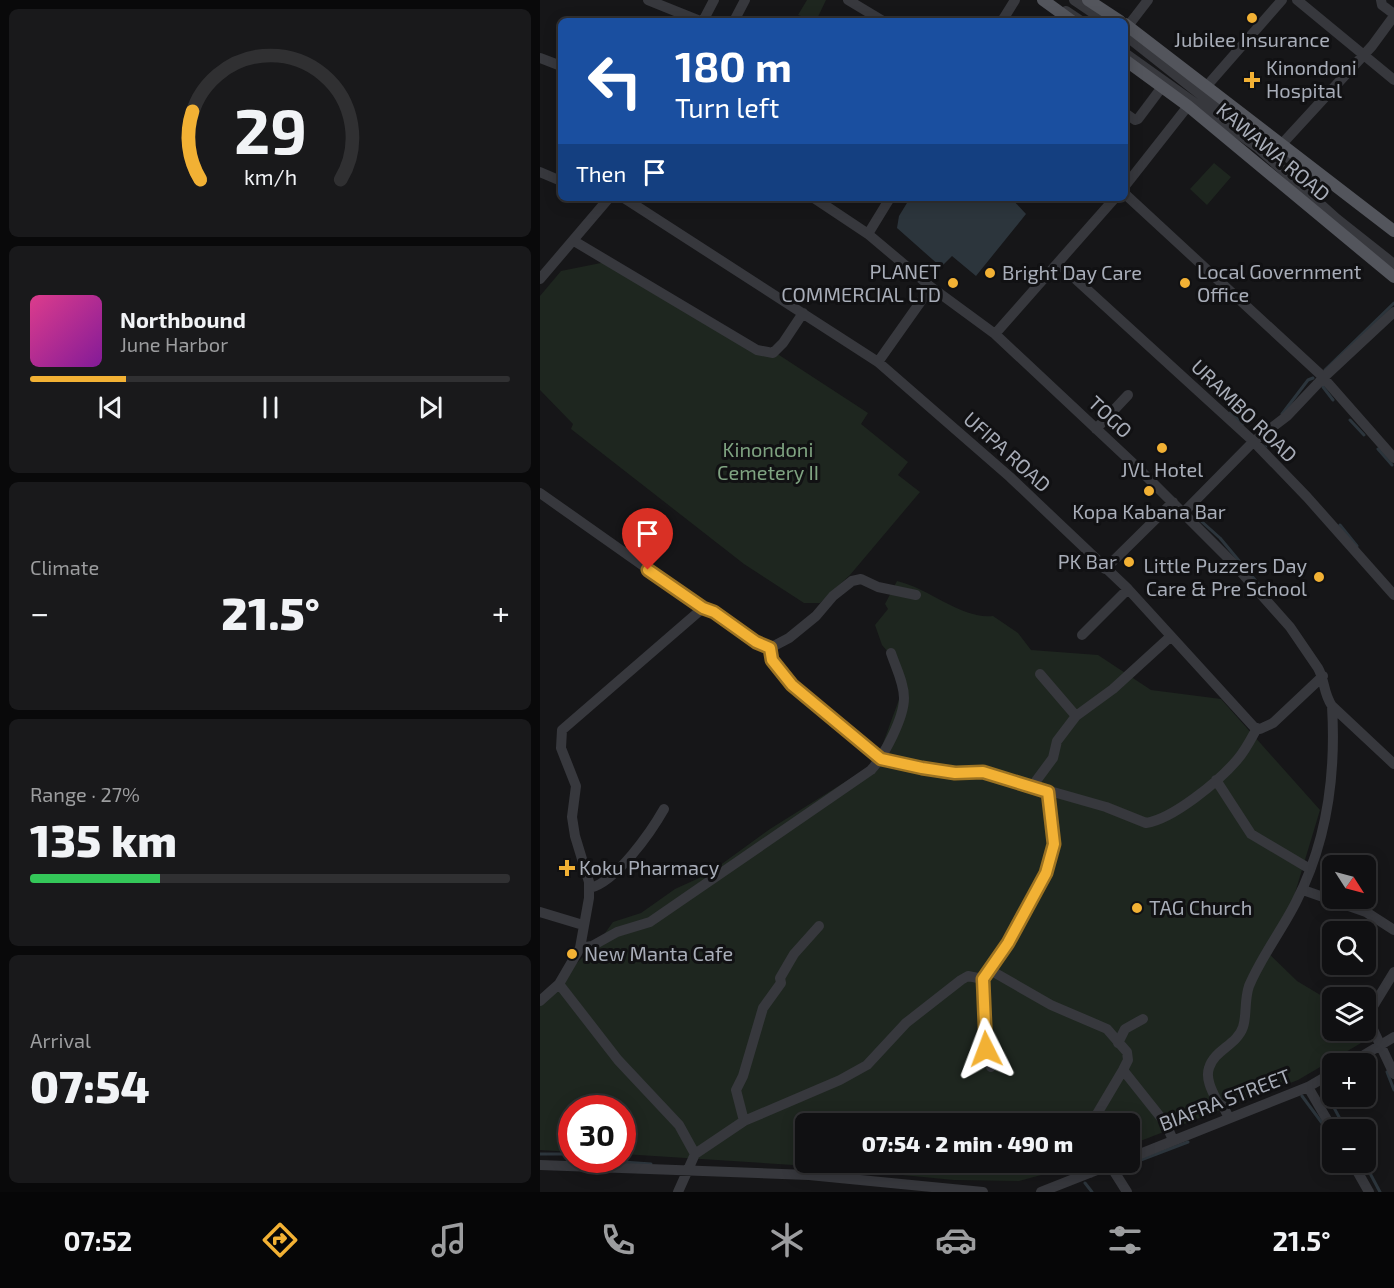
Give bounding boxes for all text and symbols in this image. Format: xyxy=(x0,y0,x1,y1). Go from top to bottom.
marker: Jubilee Insurance xyxy=(1245,11,1259,25)
place label: Jubilee Insurance xyxy=(1174,27,1330,51)
text: 180 m xyxy=(675,40,792,90)
icon: left xyxy=(576,42,654,120)
place label: Kinondoni Hospital xyxy=(1266,55,1357,102)
marker: Kinondoni Hospital xyxy=(1243,71,1261,89)
text: Turn left xyxy=(675,91,779,123)
text: 29 xyxy=(233,92,307,167)
street label: KAWAWA ROAD xyxy=(1212,97,1335,206)
icon: arrive xyxy=(638,156,671,189)
text: Then xyxy=(576,160,626,186)
text: km/h xyxy=(243,164,297,189)
place label: PLANET COMMERCIAL LTD xyxy=(781,259,941,306)
place label: Local Government Office xyxy=(1197,259,1362,306)
place label: Bright Day Care xyxy=(1002,260,1142,284)
marker: Bright Day Care xyxy=(983,266,997,280)
marker: PLANET COMMERCIAL LTD xyxy=(946,276,960,290)
marker: Local Government Office xyxy=(1178,276,1192,290)
text: Northbound xyxy=(120,306,246,332)
text: June Harbor xyxy=(120,332,228,356)
street label: URAMBO ROAD xyxy=(1187,354,1302,467)
street label: TOGO xyxy=(1084,390,1137,442)
icon: previous xyxy=(94,391,127,424)
icon: pause xyxy=(254,391,287,424)
icon: next xyxy=(414,391,447,424)
street label: UFIPA ROAD xyxy=(959,406,1056,496)
park label: Kinondoni Cemetery II xyxy=(717,437,819,484)
marker: JVL Hotel xyxy=(1155,441,1169,455)
place label: JVL Hotel xyxy=(1121,457,1203,481)
marker: Kopa Kabana Bar xyxy=(1142,484,1156,498)
place label: Kopa Kabana Bar xyxy=(1072,499,1226,523)
pin xyxy=(622,508,673,570)
icon: arrive xyxy=(631,517,664,550)
place label: PK Bar xyxy=(1058,549,1117,573)
place label: Little Puzzers Day Care & Pre School xyxy=(1144,553,1307,600)
text: Climate xyxy=(30,555,99,579)
marker: PK Bar xyxy=(1122,555,1136,569)
marker: Little Puzzers Day Care & Pre School xyxy=(1312,570,1326,584)
text: 21.5° xyxy=(221,585,320,639)
text: − xyxy=(30,592,49,632)
text: + xyxy=(492,592,510,632)
text: Range · 27% xyxy=(30,782,140,806)
text: 135 km xyxy=(30,812,177,866)
place label: Koku Pharmacy xyxy=(579,855,720,879)
north arrow xyxy=(1322,855,1376,909)
map controls xyxy=(1322,855,1376,1173)
marker: Koku Pharmacy xyxy=(560,861,574,875)
place label: TAG Church xyxy=(1149,895,1252,919)
marker: TAG Church xyxy=(1130,901,1144,915)
button: search xyxy=(1322,921,1376,975)
place label: New Manta Cafe xyxy=(584,941,733,965)
marker: New Manta Cafe xyxy=(565,947,579,961)
button: layers xyxy=(1322,987,1376,1041)
position arrow xyxy=(954,1017,1018,1081)
text: Arrival xyxy=(30,1028,91,1052)
button: + xyxy=(1322,1053,1376,1107)
text: 07:54 xyxy=(30,1058,150,1112)
street label: BIAFRA STREET xyxy=(1156,1063,1294,1135)
speed limit sign: 30 xyxy=(558,1095,636,1173)
button: − xyxy=(1322,1119,1376,1173)
text: 07:54 · 2 min · 490 m xyxy=(862,1130,1073,1156)
icon: directions xyxy=(259,1219,301,1261)
icon: music xyxy=(428,1219,470,1261)
icon: phone xyxy=(597,1219,639,1261)
icon: climate xyxy=(766,1219,808,1261)
icon: car xyxy=(935,1219,977,1261)
icon: filters xyxy=(1104,1219,1146,1261)
text: 07:52 xyxy=(63,1224,132,1256)
text: 21.5° xyxy=(1272,1224,1331,1256)

